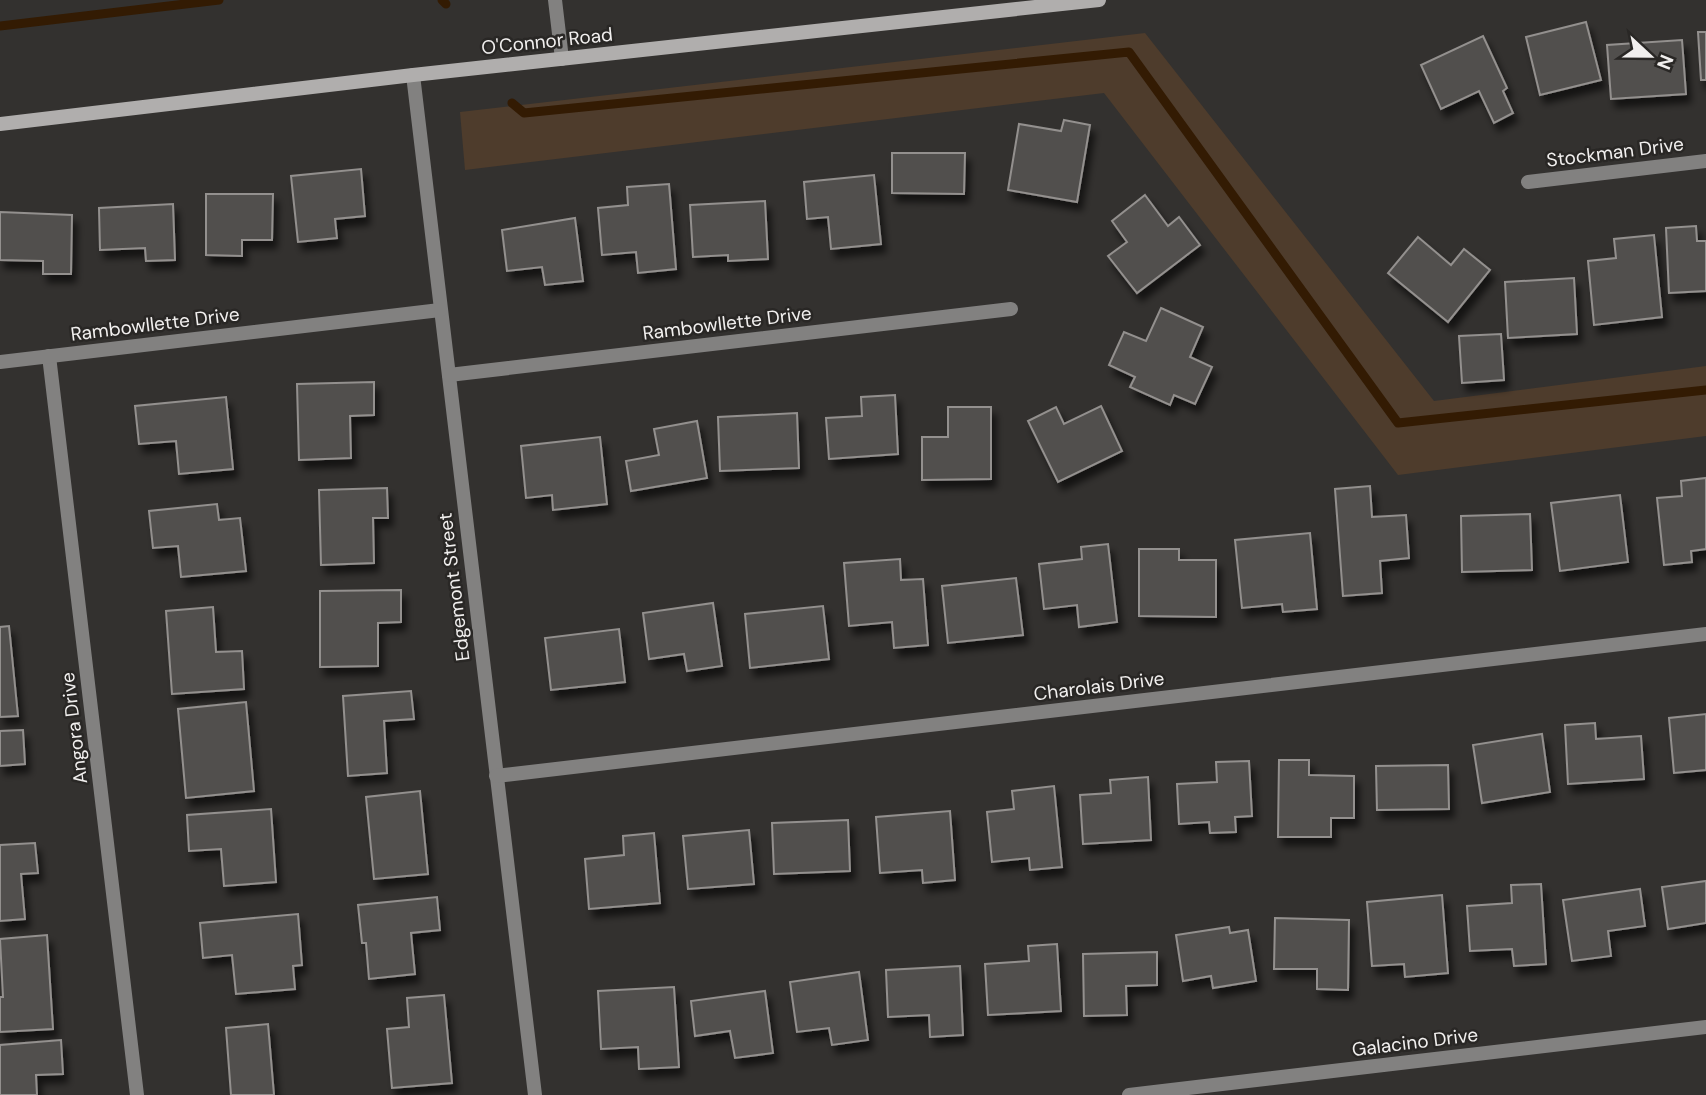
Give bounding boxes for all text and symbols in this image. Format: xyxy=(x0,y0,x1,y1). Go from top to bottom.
north arrow xyxy=(1615,21,1685,91)
street label: O'Connor Road xyxy=(480,22,614,60)
text: N xyxy=(1651,51,1679,73)
street label: Stockman Drive xyxy=(1545,131,1685,173)
street label: Rambowllette Drive xyxy=(641,300,813,346)
street label: Rambowllette Drive xyxy=(69,301,241,347)
street label: Edgemont Street xyxy=(433,511,475,663)
street label: Charolais Drive xyxy=(1032,666,1166,706)
street label: Angora Drive xyxy=(55,671,93,785)
street label: Galacino Drive xyxy=(1350,1022,1480,1062)

